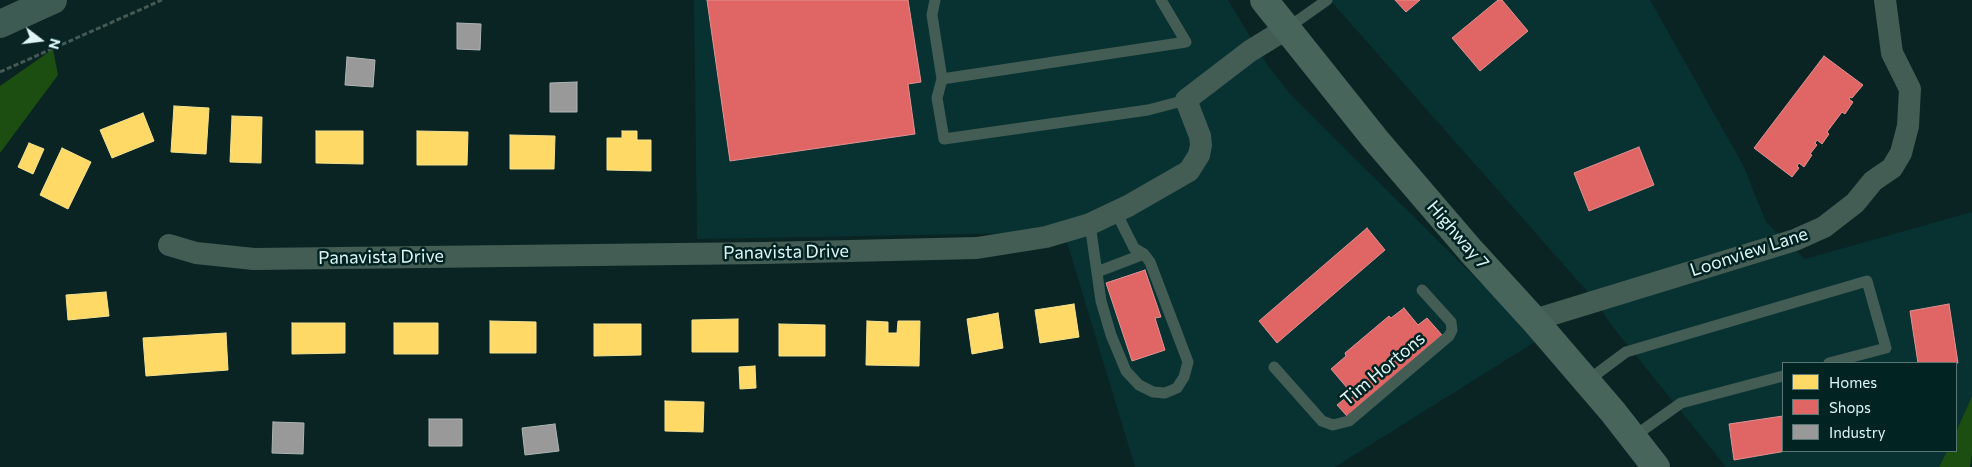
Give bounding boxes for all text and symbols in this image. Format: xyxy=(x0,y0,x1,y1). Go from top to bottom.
north arrow xyxy=(15,15,65,65)
text: N xyxy=(45,37,65,51)
street label: Highway 7 xyxy=(1422,196,1494,274)
street label: Loonview Lane xyxy=(1687,223,1811,281)
street label: Panavista Drive xyxy=(723,240,849,264)
street label: Panavista Drive xyxy=(318,245,444,269)
street label: Tim Hortons xyxy=(1337,328,1429,410)
legend xyxy=(1782,362,1957,452)
text: Homes xyxy=(1829,373,1877,391)
text: Shops xyxy=(1829,398,1871,416)
text: Industry xyxy=(1829,423,1886,441)

